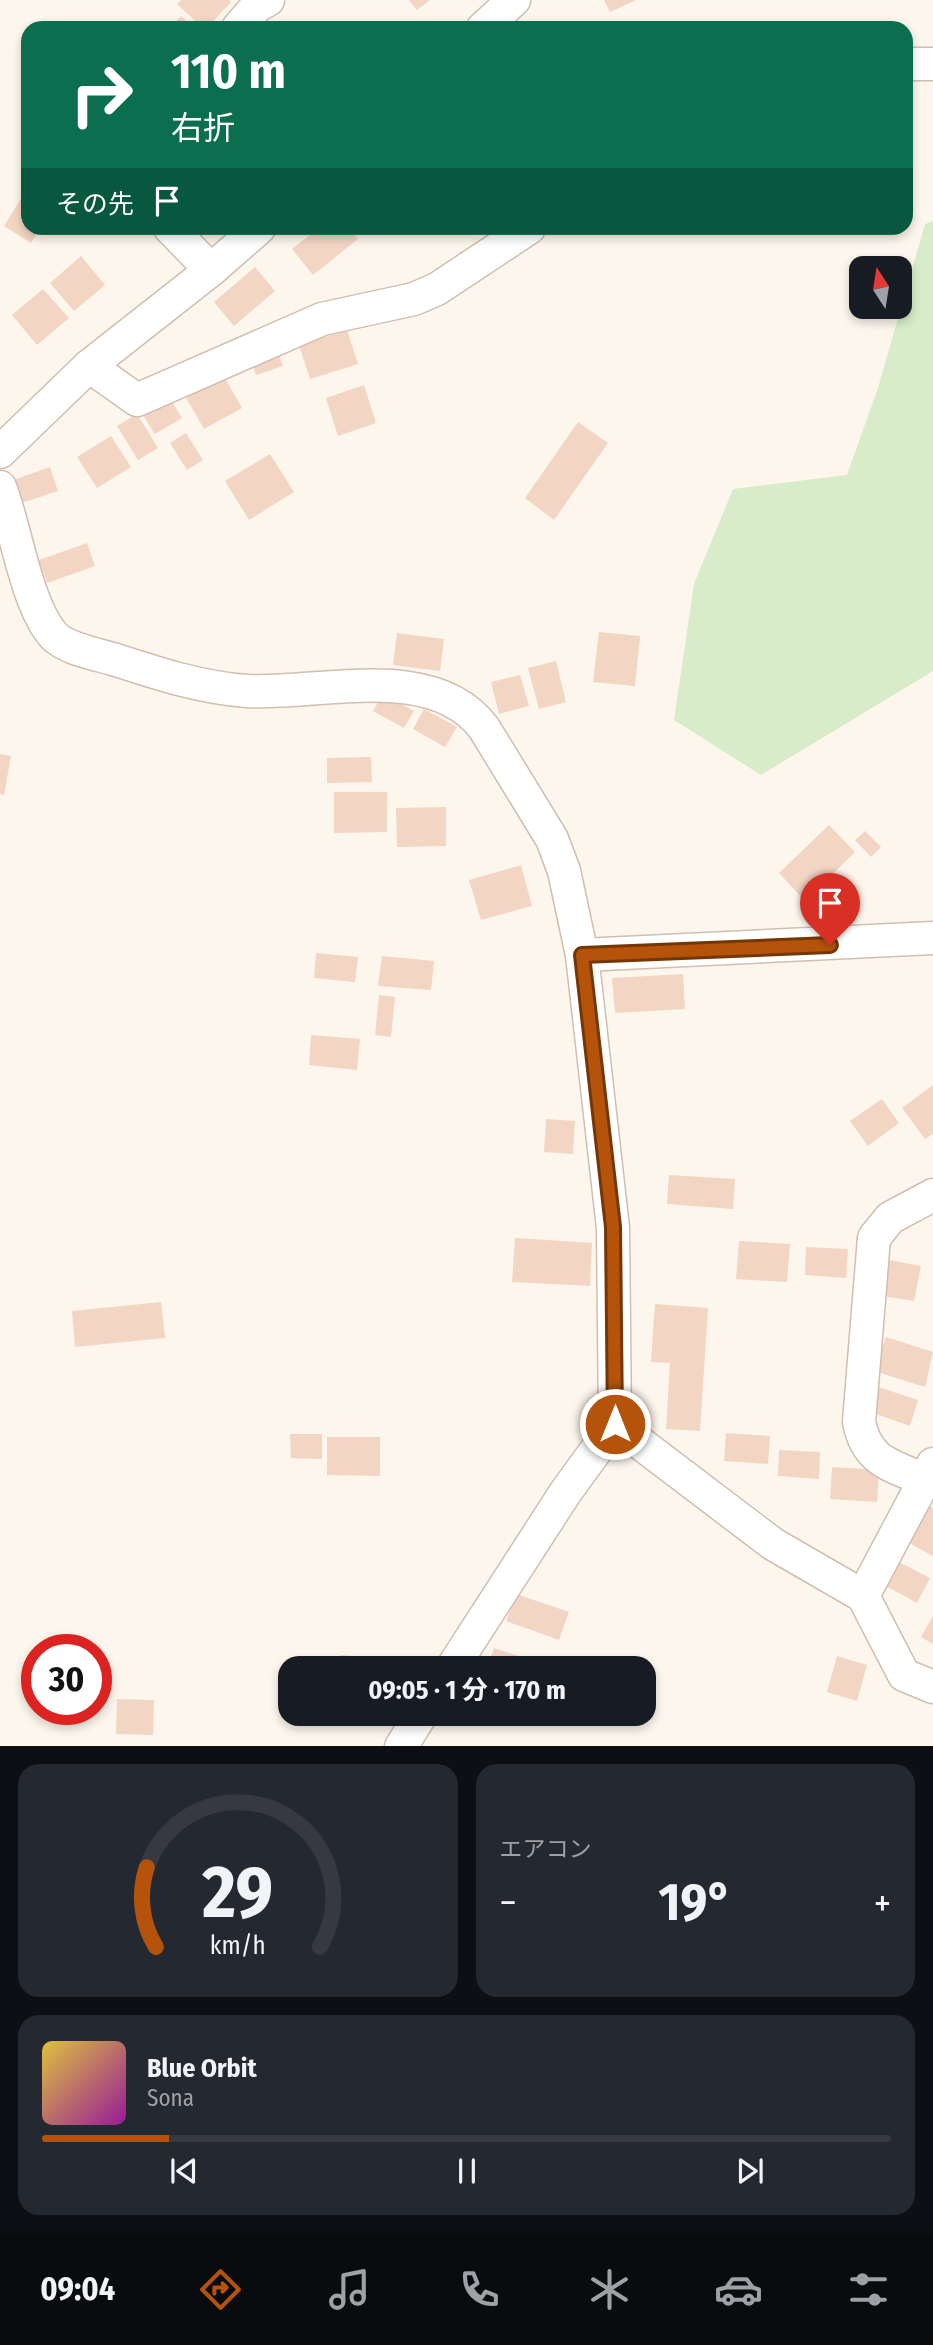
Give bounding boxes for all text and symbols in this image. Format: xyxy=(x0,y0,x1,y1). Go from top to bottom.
text: 110 m xyxy=(171,42,286,101)
icon: right xyxy=(56,49,147,140)
text: 右折 xyxy=(171,109,235,147)
icon: arrive xyxy=(148,182,186,220)
text: その先 xyxy=(56,189,134,220)
north arrow xyxy=(849,256,912,318)
map controls xyxy=(849,256,912,319)
pin xyxy=(800,873,860,945)
icon: arrive xyxy=(811,884,849,922)
position arrow xyxy=(578,1387,652,1461)
speed limit sign: 30 xyxy=(21,1634,112,1725)
text: 09:05 · 1 分 · 170 m xyxy=(368,1675,566,1706)
text: エアコン xyxy=(500,1835,592,1863)
text: 29 xyxy=(201,1849,273,1936)
text: 19° xyxy=(659,1871,732,1934)
text: − xyxy=(500,1880,517,1926)
text: + xyxy=(874,1880,891,1926)
text: km/h xyxy=(210,1930,266,1960)
text: Blue Orbit xyxy=(147,2053,257,2084)
text: Sona xyxy=(147,2084,194,2112)
icon: previous xyxy=(165,2152,203,2190)
icon: pause xyxy=(448,2152,486,2190)
icon: next xyxy=(731,2152,769,2190)
icon: directions xyxy=(196,2265,245,2314)
icon: music xyxy=(325,2265,374,2314)
icon: phone xyxy=(455,2265,504,2314)
icon: climate xyxy=(585,2265,634,2314)
icon: car xyxy=(714,2265,763,2314)
icon: filters xyxy=(844,2265,893,2314)
text: 09:04 xyxy=(40,2270,115,2308)

